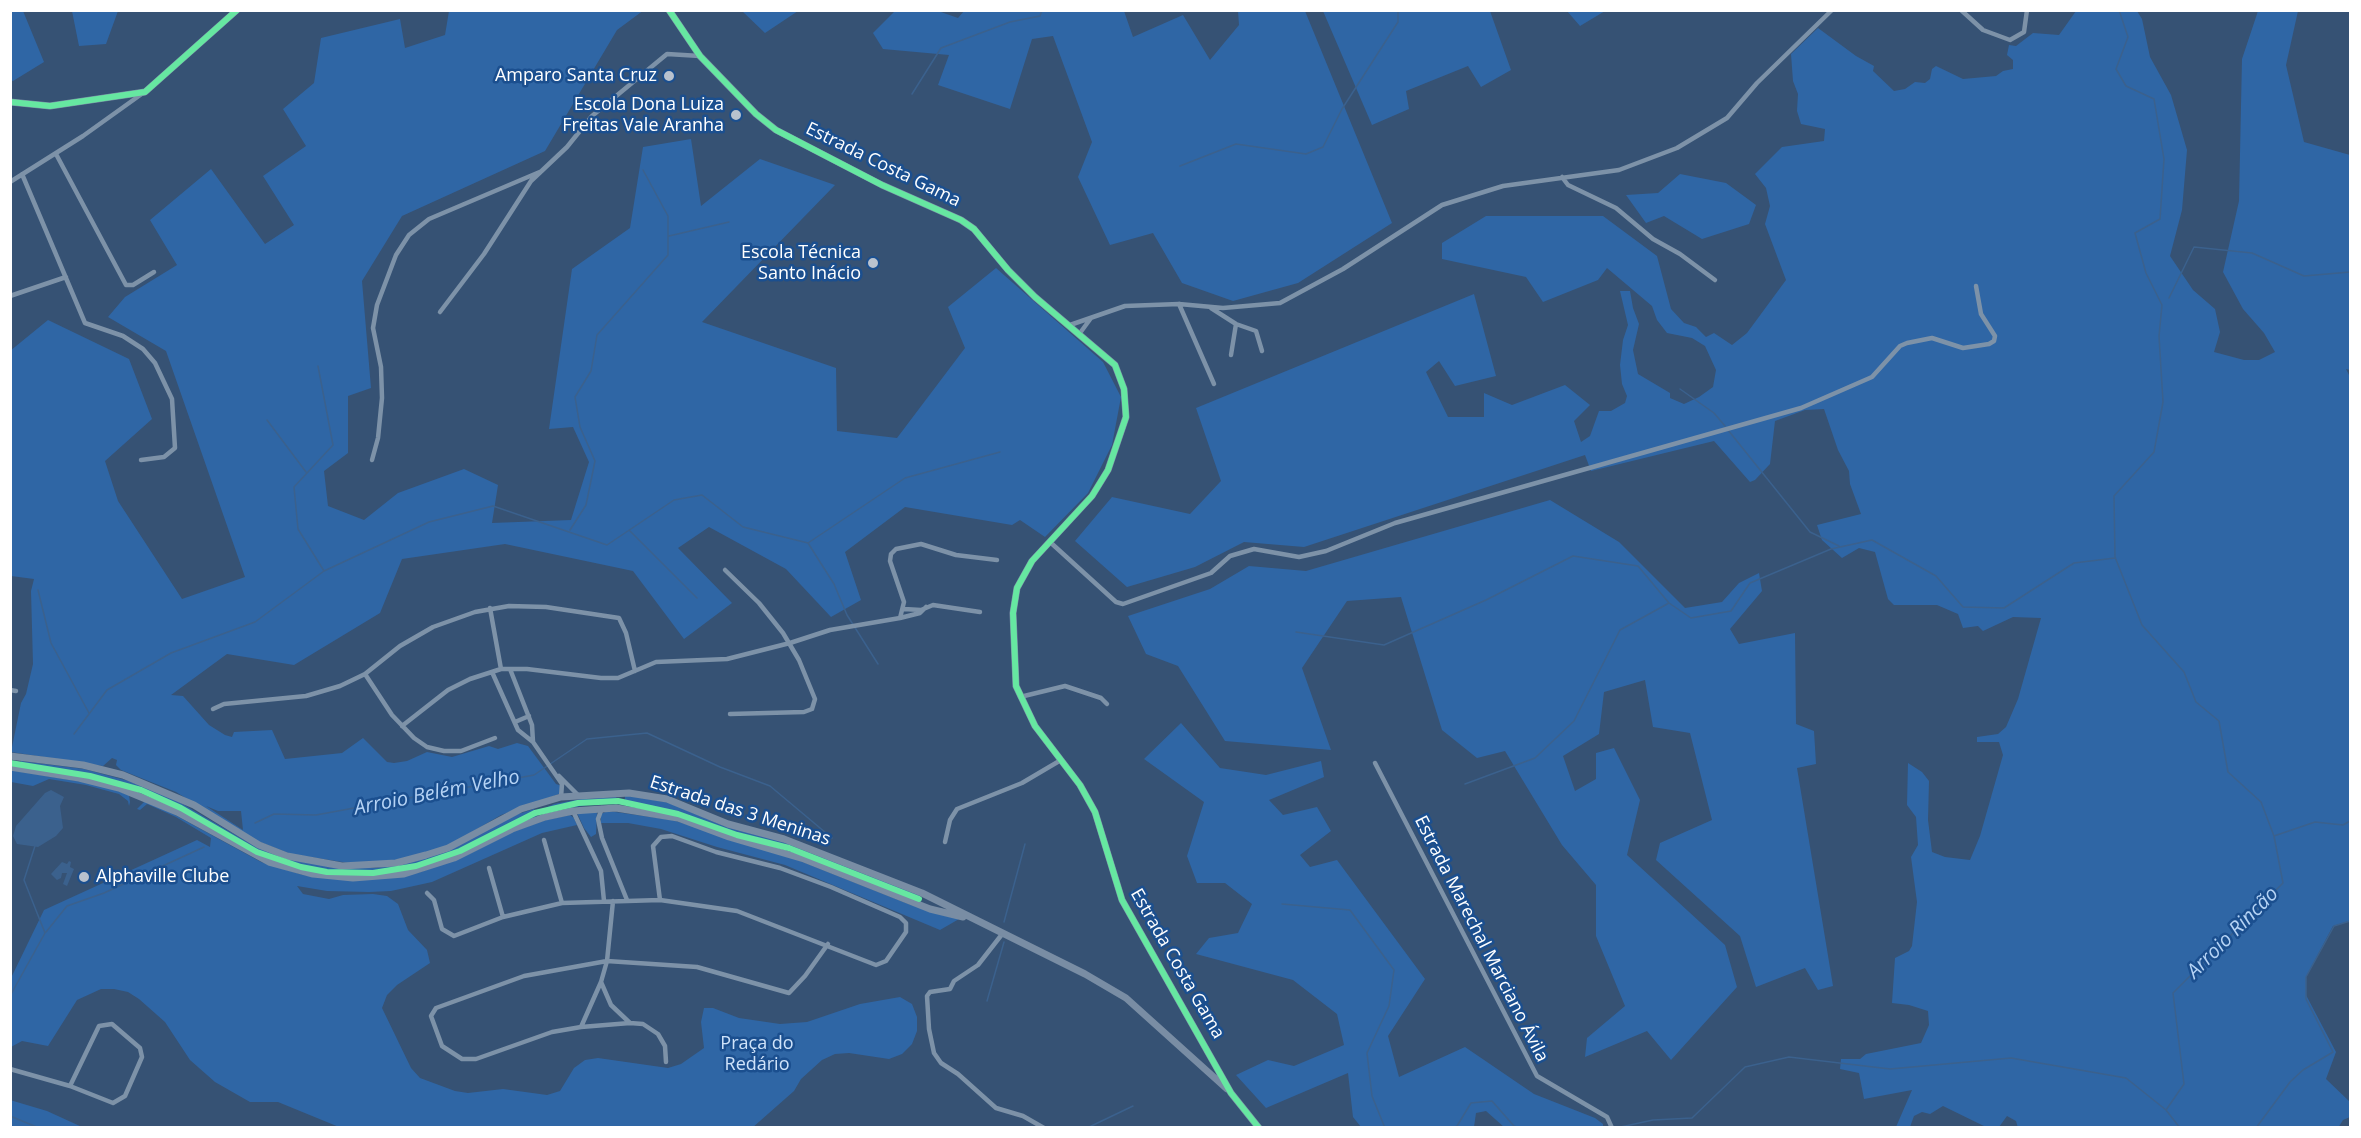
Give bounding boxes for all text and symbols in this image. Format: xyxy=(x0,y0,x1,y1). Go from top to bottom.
place label: Amparo Santa Cruz xyxy=(495,65,657,87)
marker: Amparo Santa Cruz xyxy=(662,69,676,83)
place label: Escola Dona Luiza Freitas Vale Aranha xyxy=(562,94,724,136)
marker: Escola Dona Luiza Freitas Vale Aranha xyxy=(729,108,743,122)
street label: Estrada Costa Gama xyxy=(802,118,964,212)
place label: Escola Técnica Santo Inácio xyxy=(741,242,861,284)
marker: Escola Técnica Santo Inácio xyxy=(866,256,880,270)
water label: Arroio Belém Velho xyxy=(352,765,522,821)
street label: Estrada das 3 Meninas xyxy=(647,772,833,850)
street label: Estrada Marechal Marciano Ávila xyxy=(1409,812,1553,1066)
place label: Alphaville Clube xyxy=(96,866,229,888)
marker: Alphaville Clube xyxy=(77,870,91,884)
water label: Arroio Rincão xyxy=(2182,882,2284,984)
street label: Estrada Costa Gama xyxy=(1125,885,1229,1043)
park label: Praça do Redário xyxy=(720,1033,794,1076)

